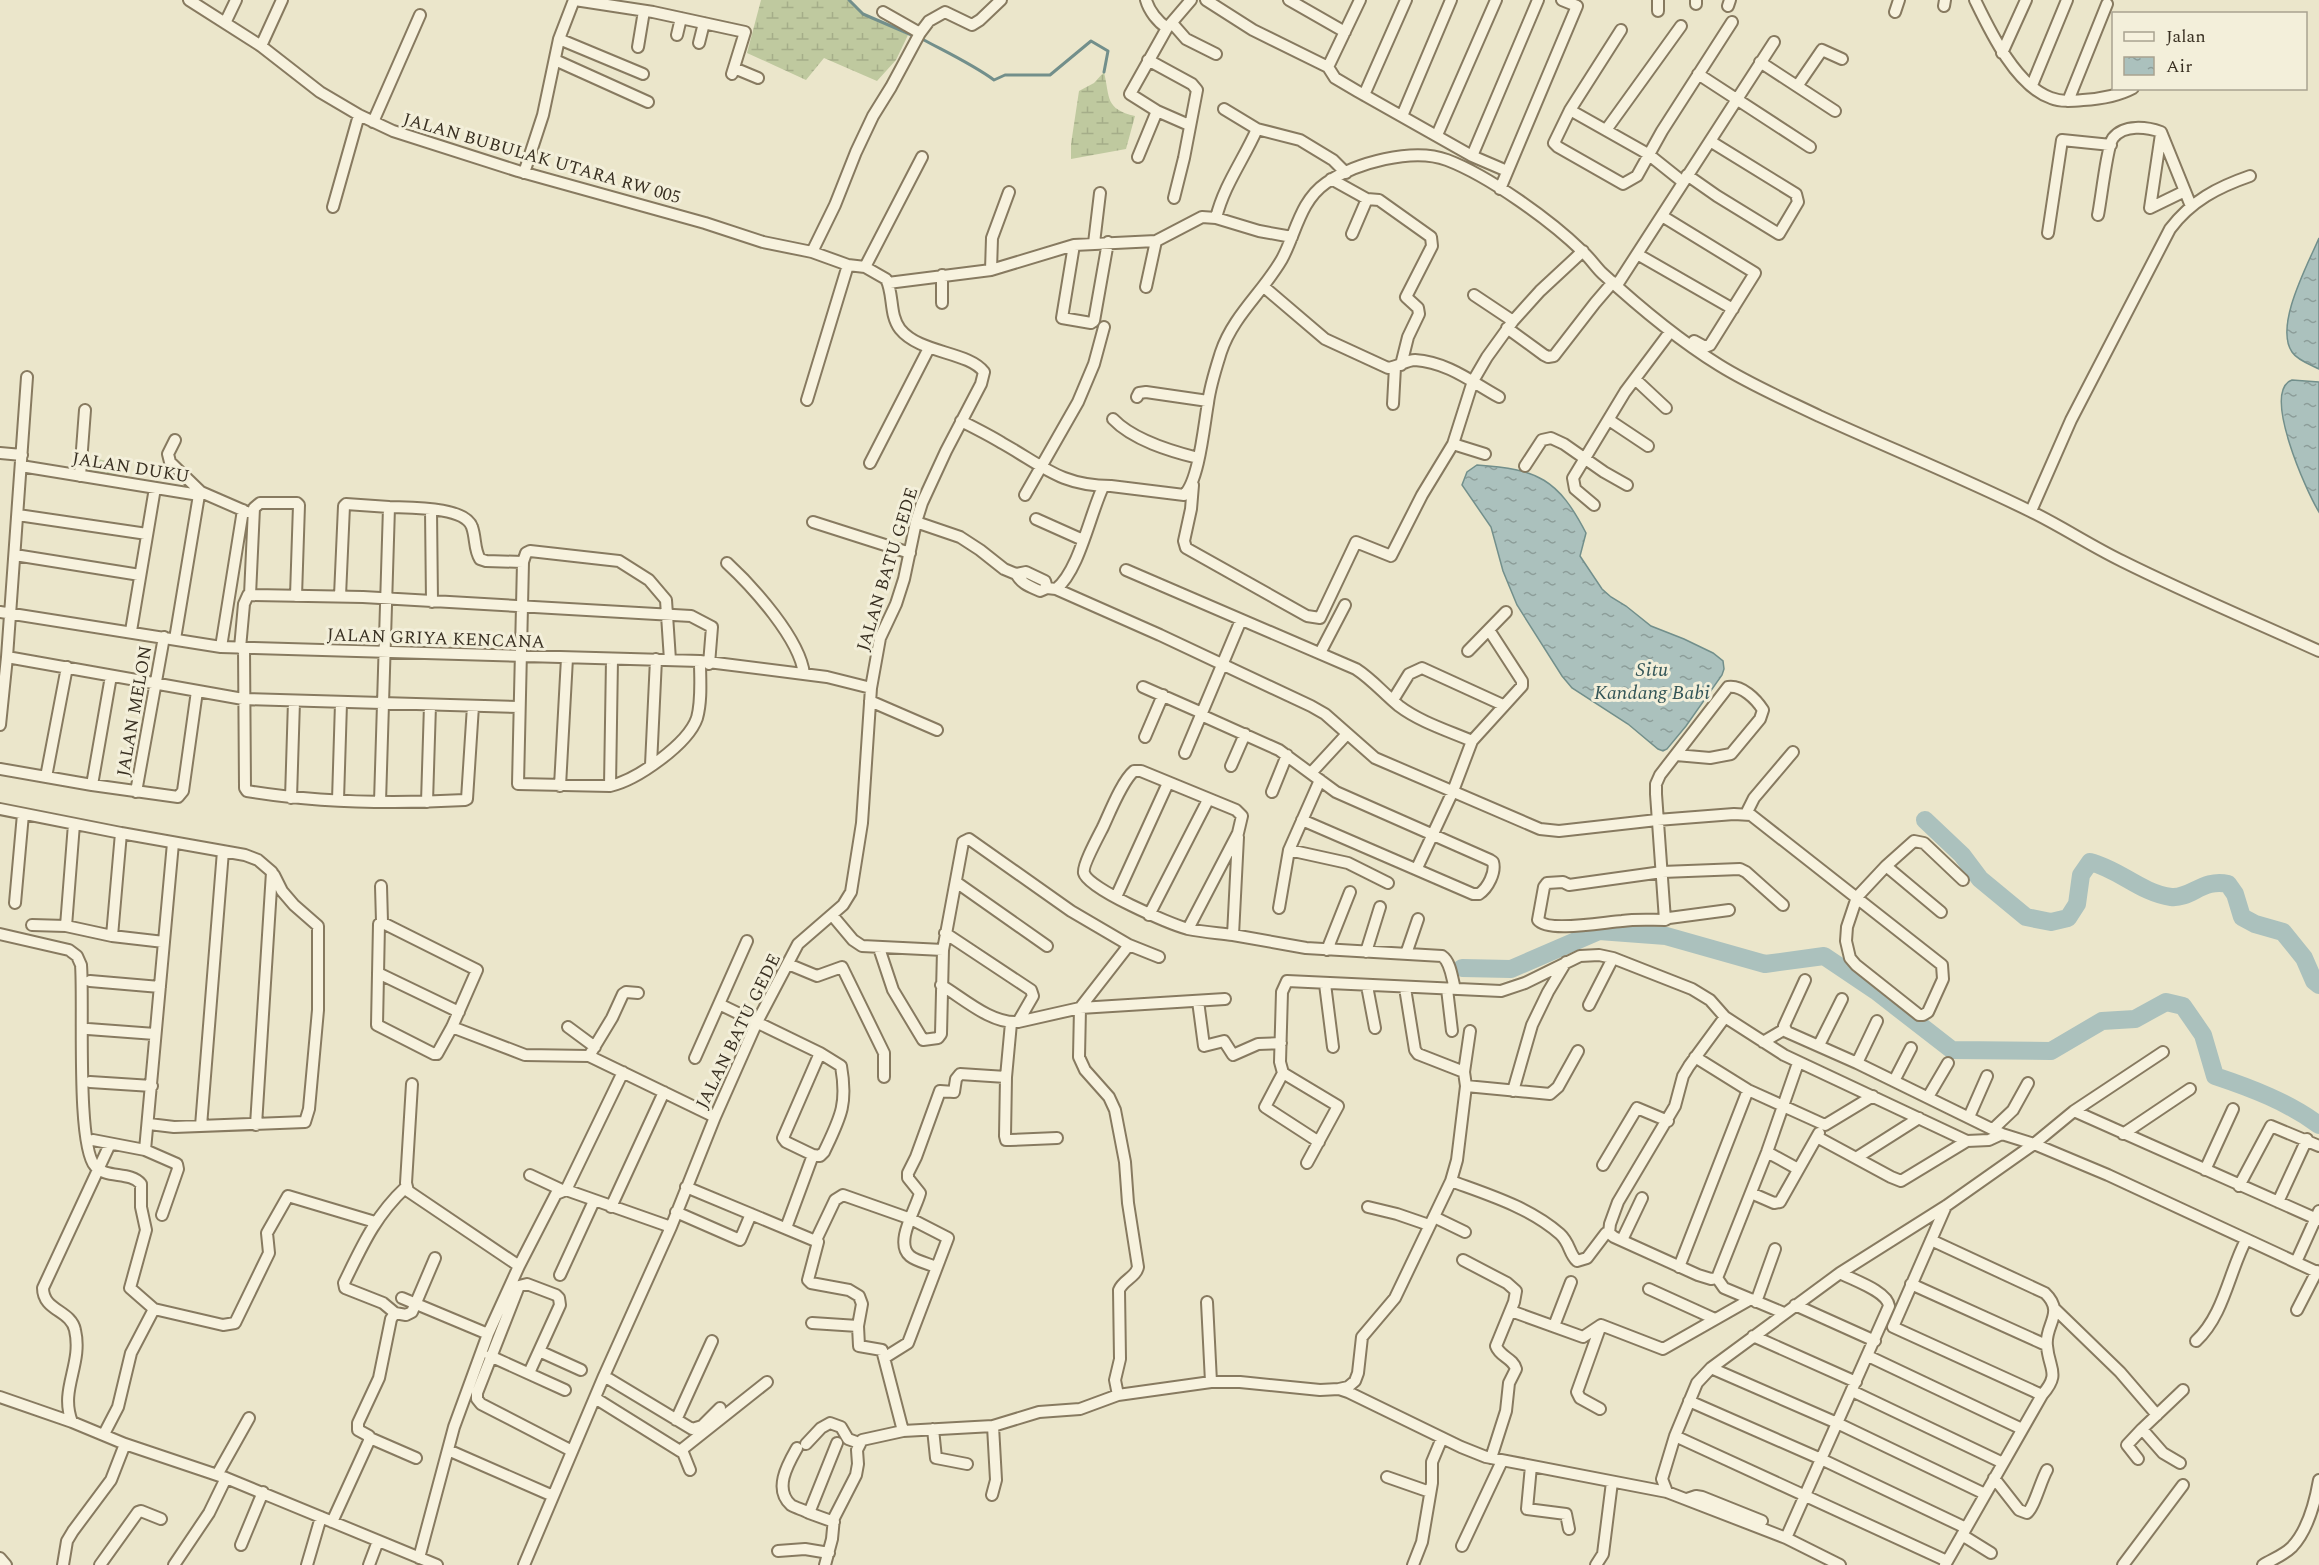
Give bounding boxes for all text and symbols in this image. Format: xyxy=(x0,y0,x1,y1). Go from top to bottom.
legend xyxy=(2112,12,2307,90)
text: Jalan xyxy=(2166,23,2206,50)
text: Air xyxy=(2166,53,2192,80)
street label: JALAN BUBULAK UTARA RW 005 xyxy=(400,106,684,211)
street label: JALAN DUKU xyxy=(70,445,192,490)
street label: JALAN BATU GEDE xyxy=(850,484,925,654)
street label: JALAN GRIYA KENCANA xyxy=(327,621,545,656)
street label: JALAN MELON xyxy=(110,644,159,779)
water label: Situ Kandang Babi xyxy=(1594,655,1710,708)
street label: JALAN BATU GEDE xyxy=(689,949,788,1114)

